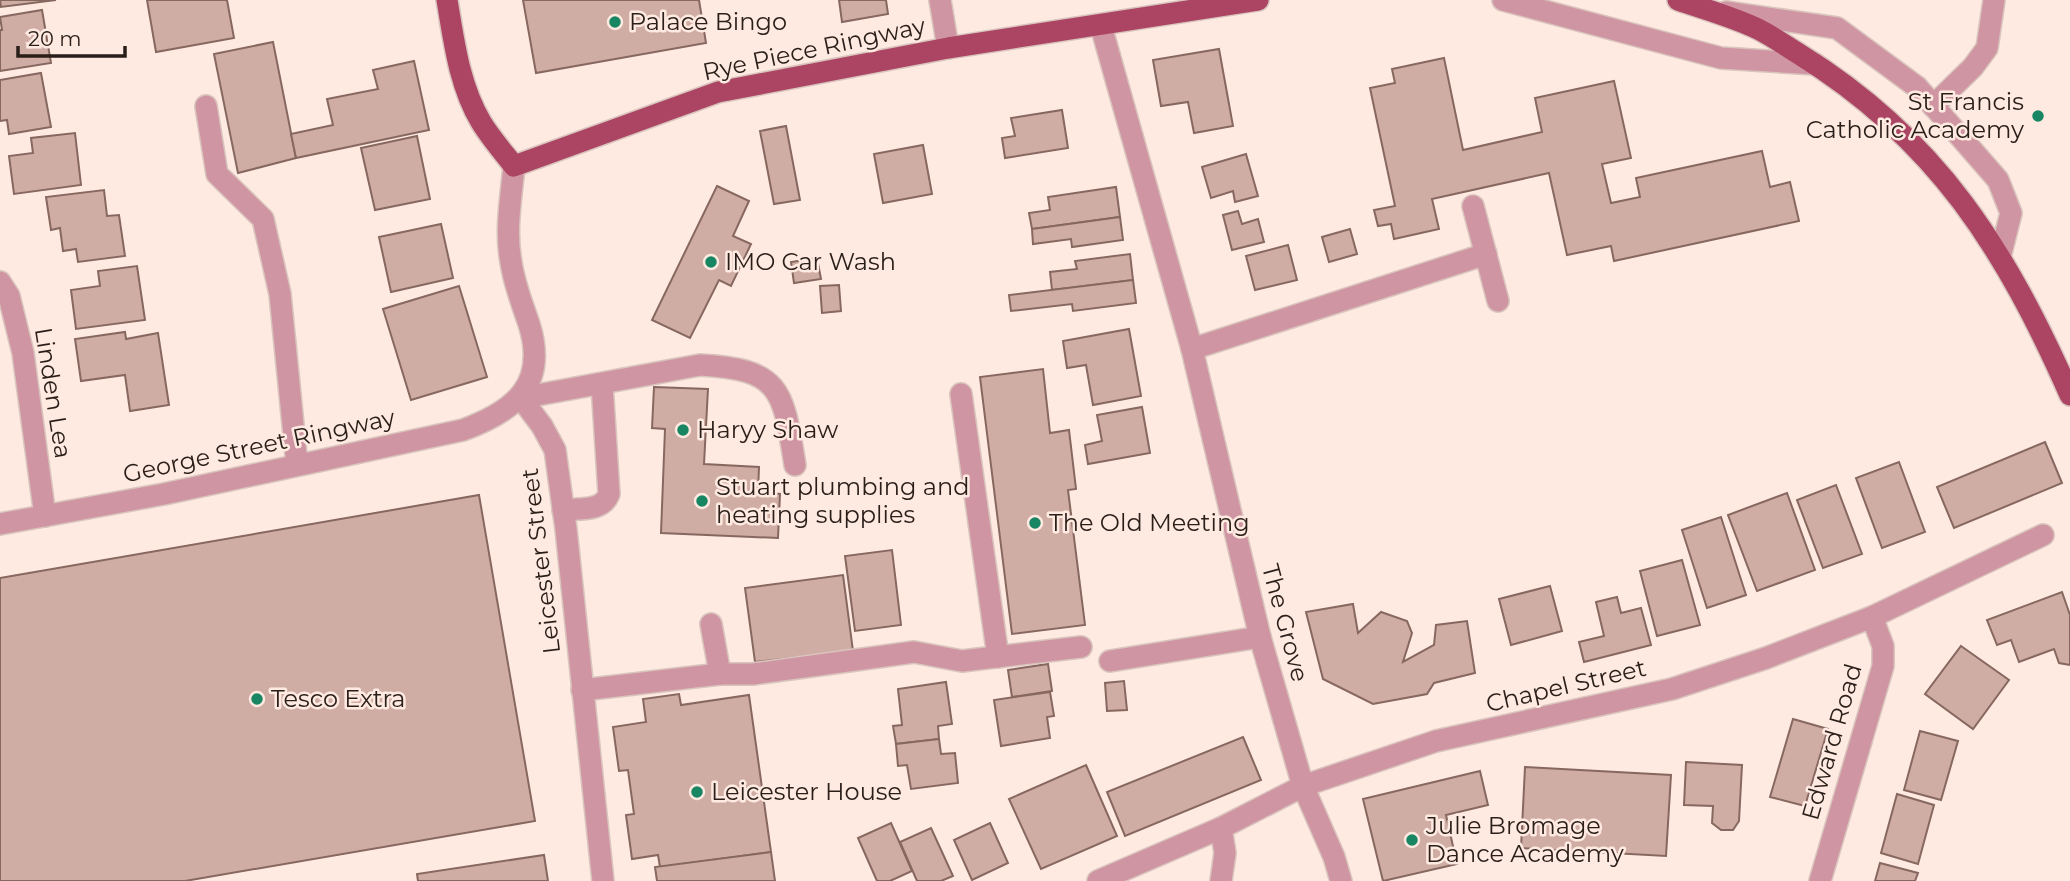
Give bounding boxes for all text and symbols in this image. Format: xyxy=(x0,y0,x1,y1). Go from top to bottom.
place label: Palace Bingo xyxy=(629,7,787,36)
street label: Rye Piece Ringway xyxy=(700,11,928,86)
scale bar xyxy=(18,14,124,58)
marker: Palace Bingo xyxy=(607,14,623,30)
text: 20 m xyxy=(28,26,82,51)
place label: St Francis Catholic Academy xyxy=(1806,87,2024,144)
marker: St Francis Catholic Academy xyxy=(2030,108,2046,124)
place label: IMO Car Wash xyxy=(725,247,896,276)
marker: IMO Car Wash xyxy=(703,254,719,270)
street label: Linden Lea xyxy=(29,325,78,461)
street label: George Street Ringway xyxy=(120,403,398,489)
place label: Haryy Shaw xyxy=(697,415,838,444)
marker: Haryy Shaw xyxy=(675,422,691,438)
street label: Leicester Street xyxy=(515,466,566,655)
place label: Stuart plumbing and heating supplies xyxy=(716,472,969,529)
marker: Stuart plumbing and heating supplies xyxy=(694,493,710,509)
place label: The Old Meeting xyxy=(1049,508,1250,537)
marker: The Old Meeting xyxy=(1027,515,1043,531)
street label: The Grove xyxy=(1256,561,1315,685)
street label: Chapel Street xyxy=(1483,653,1649,718)
street label: Edward Road xyxy=(1795,660,1868,824)
place label: Tesco Extra xyxy=(271,684,405,713)
marker: Tesco Extra xyxy=(249,691,265,707)
place label: Leicester House xyxy=(711,777,902,806)
marker: Leicester House xyxy=(689,784,705,800)
place label: Julie Bromage Dance Academy xyxy=(1425,811,1624,868)
marker: Julie Bromage Dance Academy xyxy=(1404,832,1420,848)

